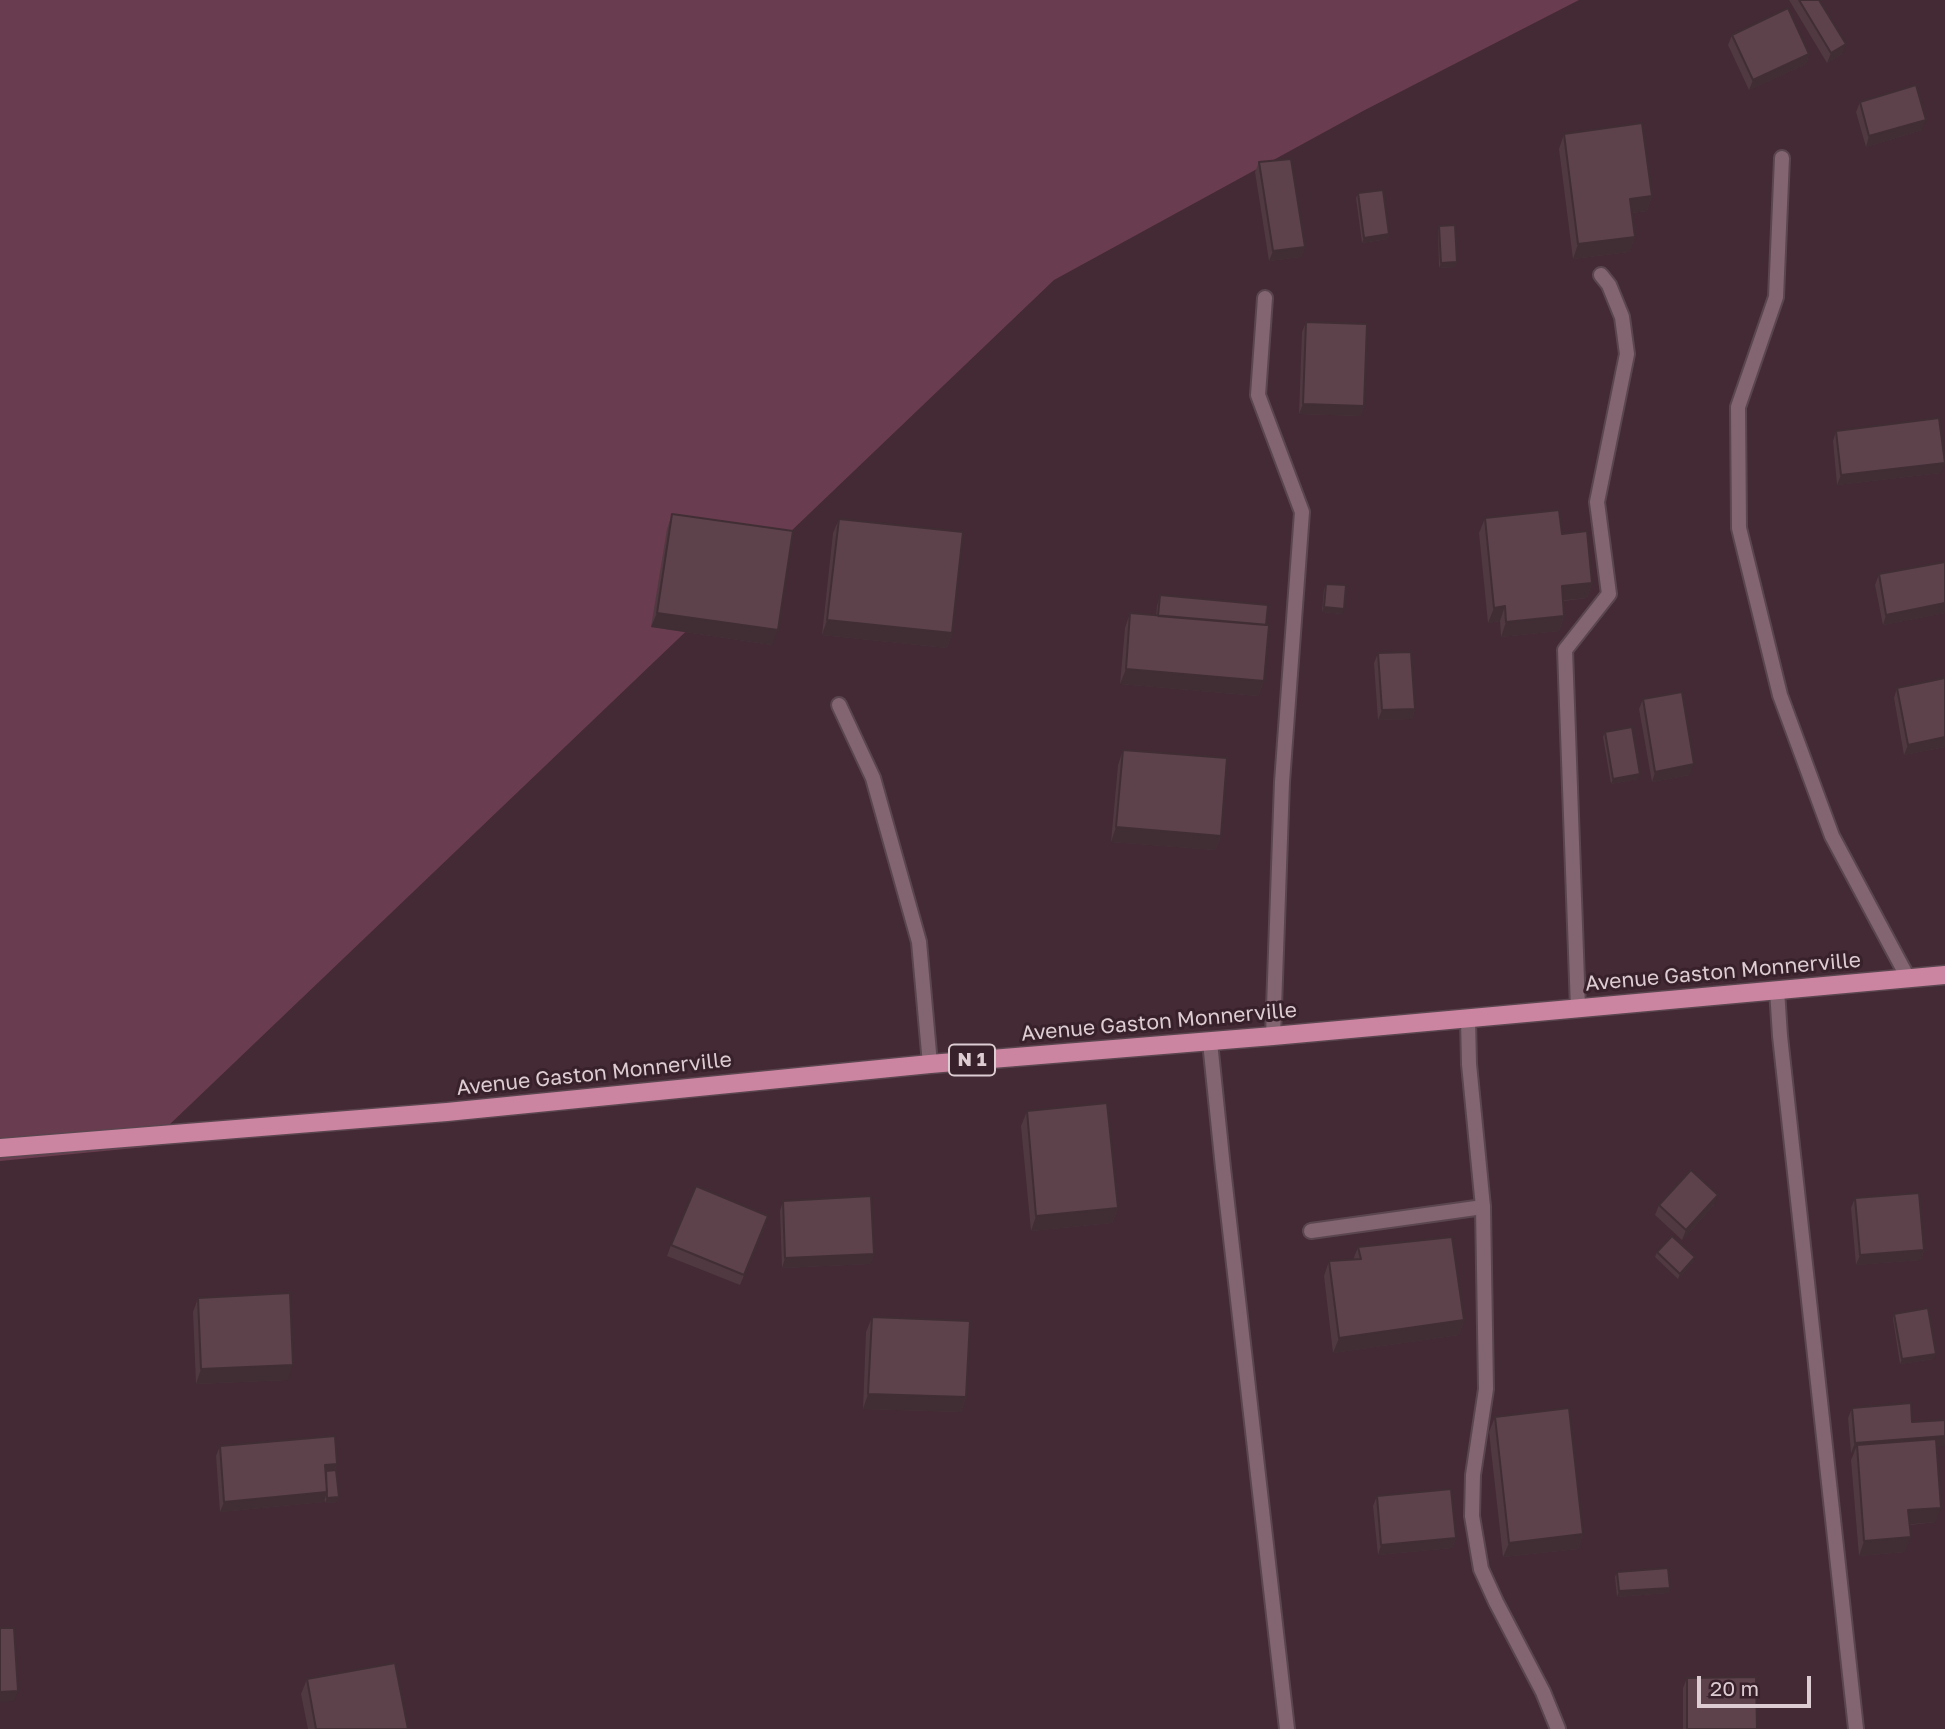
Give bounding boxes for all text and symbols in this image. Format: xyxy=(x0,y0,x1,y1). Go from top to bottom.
street label: Avenue Gaston Monnerville xyxy=(1584,947,1862,997)
street label: Avenue Gaston Monnerville xyxy=(1020,997,1298,1047)
road number: N 1 xyxy=(949,1044,995,1076)
street label: Avenue Gaston Monnerville xyxy=(455,1047,733,1101)
scale bar xyxy=(1700,1662,1814,1706)
text: 20 m xyxy=(1710,1675,1759,1701)

